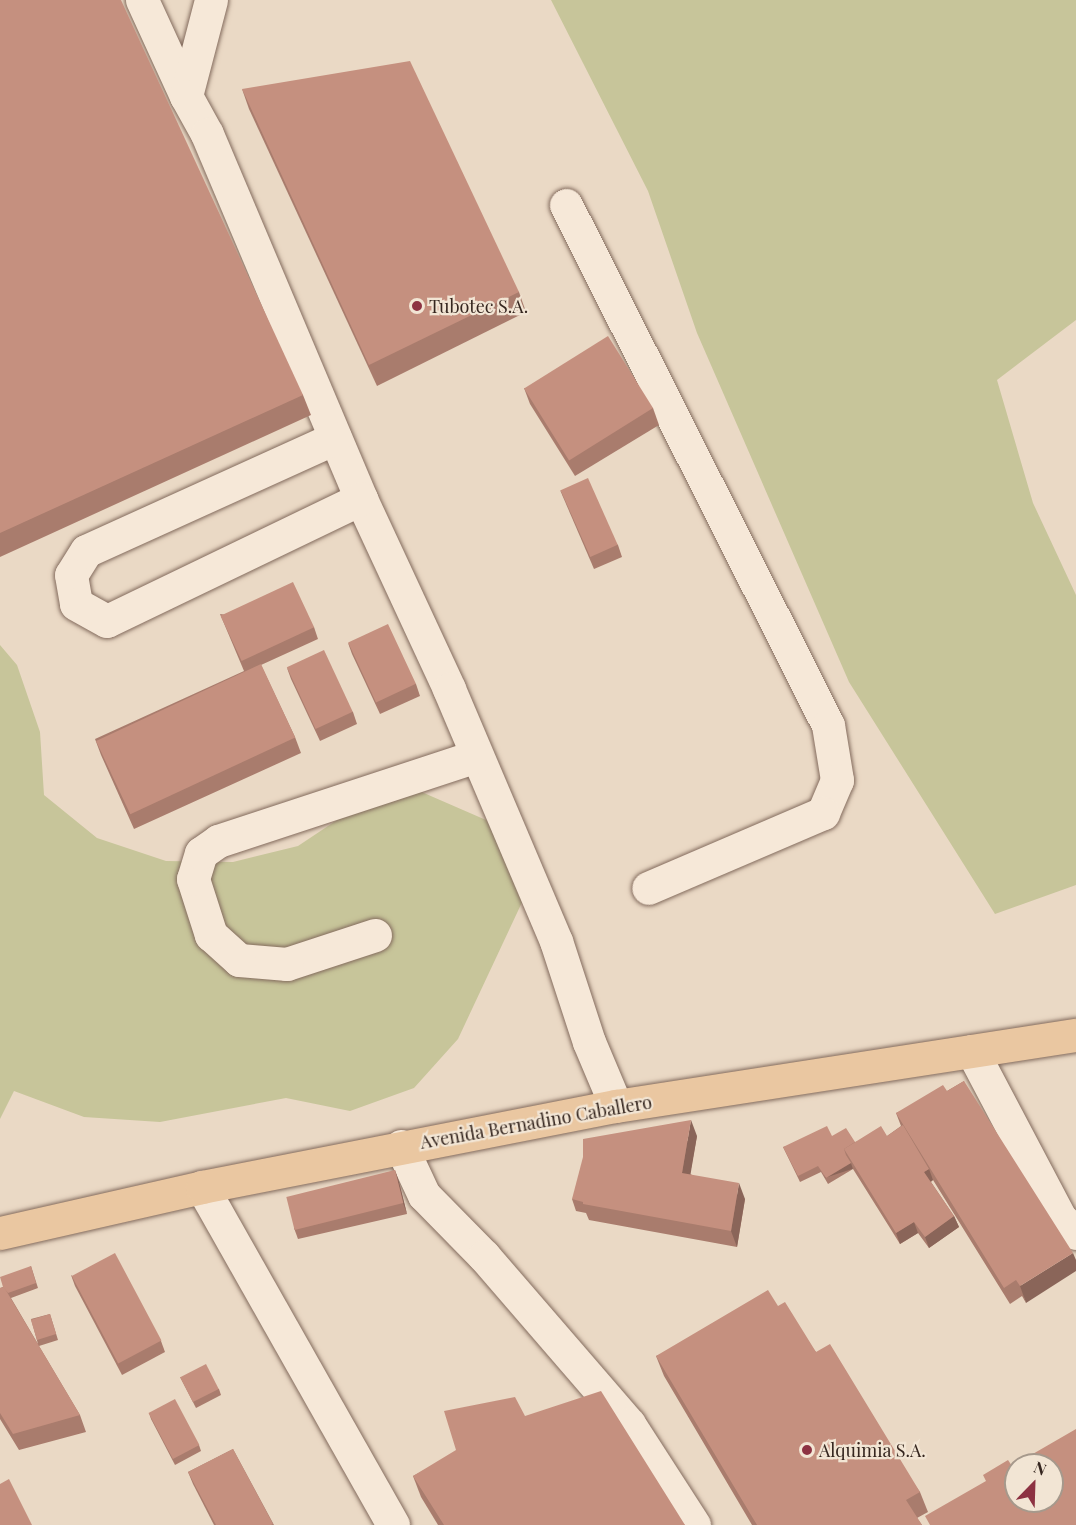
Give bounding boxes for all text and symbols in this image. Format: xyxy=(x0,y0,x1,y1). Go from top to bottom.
place label: Tubotec S.A. xyxy=(429,295,528,317)
marker: Tubotec S.A. xyxy=(410,299,424,313)
street label: Avenida Bernadino Caballero xyxy=(418,1091,654,1153)
place label: Alquimia S.A. xyxy=(819,1439,926,1461)
marker: Alquimia S.A. xyxy=(800,1443,814,1457)
north arrow xyxy=(1004,1453,1064,1513)
text: N xyxy=(1031,1456,1050,1480)

